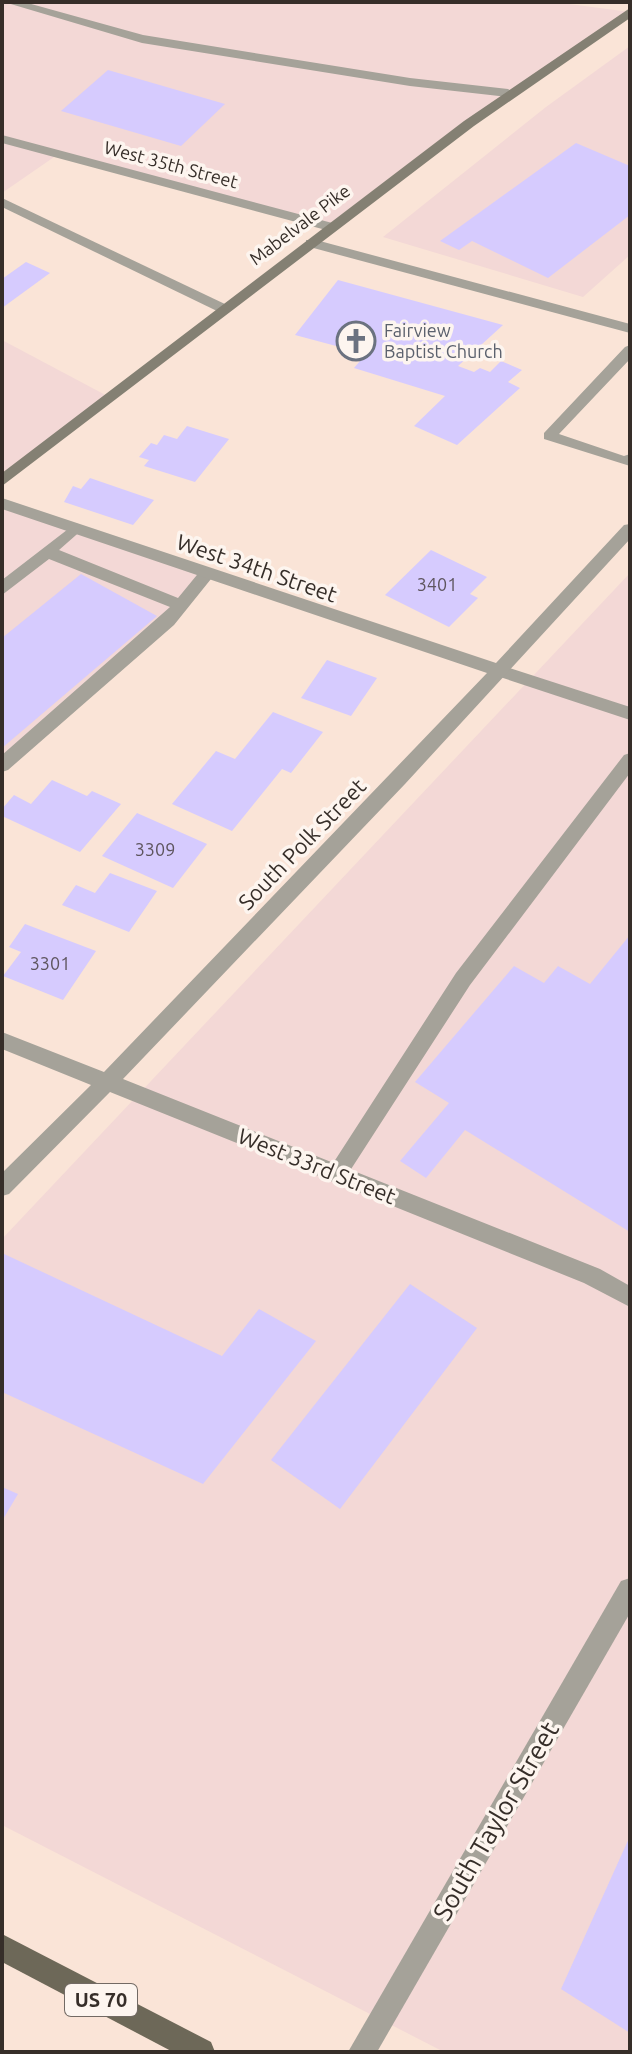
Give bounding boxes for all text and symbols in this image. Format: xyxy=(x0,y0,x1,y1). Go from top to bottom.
street label: West 35th Street xyxy=(102,137,240,191)
street label: Mabelvale Pike xyxy=(245,180,354,269)
church icon: Fairview Baptist Church xyxy=(335,320,377,362)
place label: Fairview Baptist Church xyxy=(384,320,503,361)
street label: West 34th Street xyxy=(174,528,341,607)
house number: 3401 xyxy=(417,574,457,594)
street label: South Polk Street xyxy=(233,773,371,914)
house number: 3309 xyxy=(135,839,175,859)
house number: 3301 xyxy=(30,953,70,973)
street label: West 33rd Street xyxy=(235,1123,400,1209)
street label: South Taylor Street xyxy=(427,1716,564,1925)
road number: US 70 xyxy=(65,1984,137,2016)

